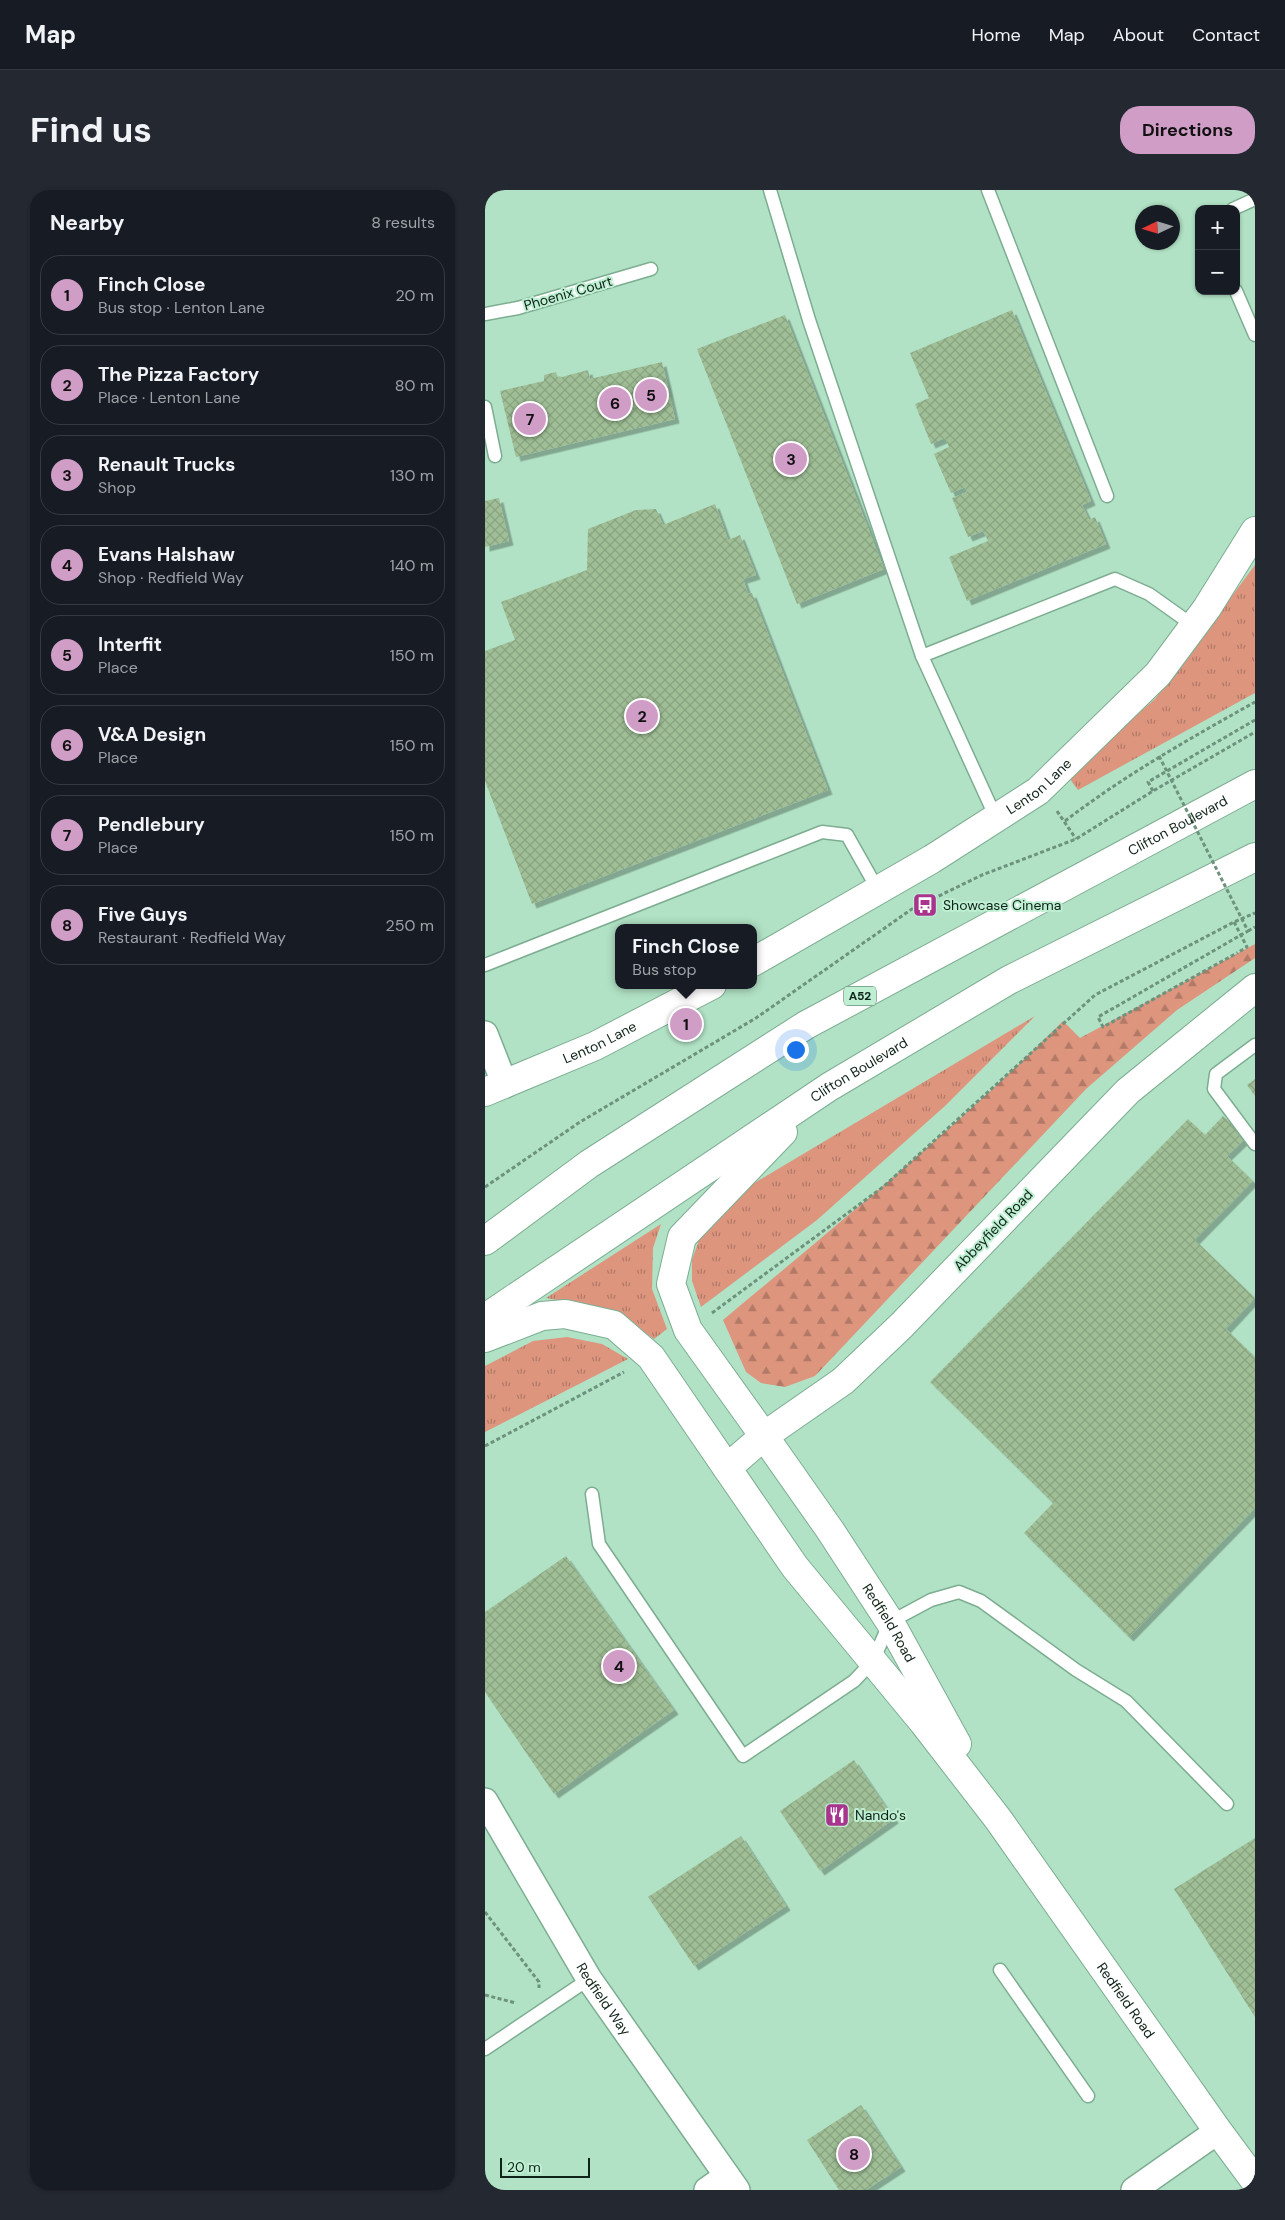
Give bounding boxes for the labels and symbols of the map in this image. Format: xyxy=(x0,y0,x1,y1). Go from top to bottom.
north arrow xyxy=(1135,205,1180,250)
street label: Phoenix Court xyxy=(522,272,614,314)
pin: 5 xyxy=(635,376,667,414)
pin: 6 xyxy=(599,384,631,422)
pin: 7 xyxy=(514,400,546,438)
pin: 3 xyxy=(775,440,807,478)
pin: 2 xyxy=(626,697,658,735)
street label: Lenton Lane xyxy=(1003,754,1075,818)
street label: Clifton Boulevard xyxy=(1125,791,1231,860)
bus stop icon: Showcase Cinema xyxy=(912,892,938,918)
place label: Showcase Cinema xyxy=(943,896,1061,914)
road number: A52 xyxy=(844,986,876,1006)
pin: 1 xyxy=(670,1005,702,1043)
street label: Lenton Lane xyxy=(560,1017,640,1067)
street label: Clifton Boulevard xyxy=(807,1033,911,1106)
your location xyxy=(783,1037,809,1063)
street label: Abbeyfield Road xyxy=(950,1185,1036,1275)
street label: Redfield Road xyxy=(858,1580,919,1665)
pin: 4 xyxy=(603,1647,635,1685)
restaurant icon: Nando's xyxy=(824,1802,850,1828)
place label: Nando's xyxy=(855,1806,906,1824)
street label: Redfield Road xyxy=(1093,1959,1159,2042)
street label: Redfield Way xyxy=(573,1960,635,2039)
pin: 8 xyxy=(838,2135,870,2173)
scale bar xyxy=(500,2155,590,2178)

